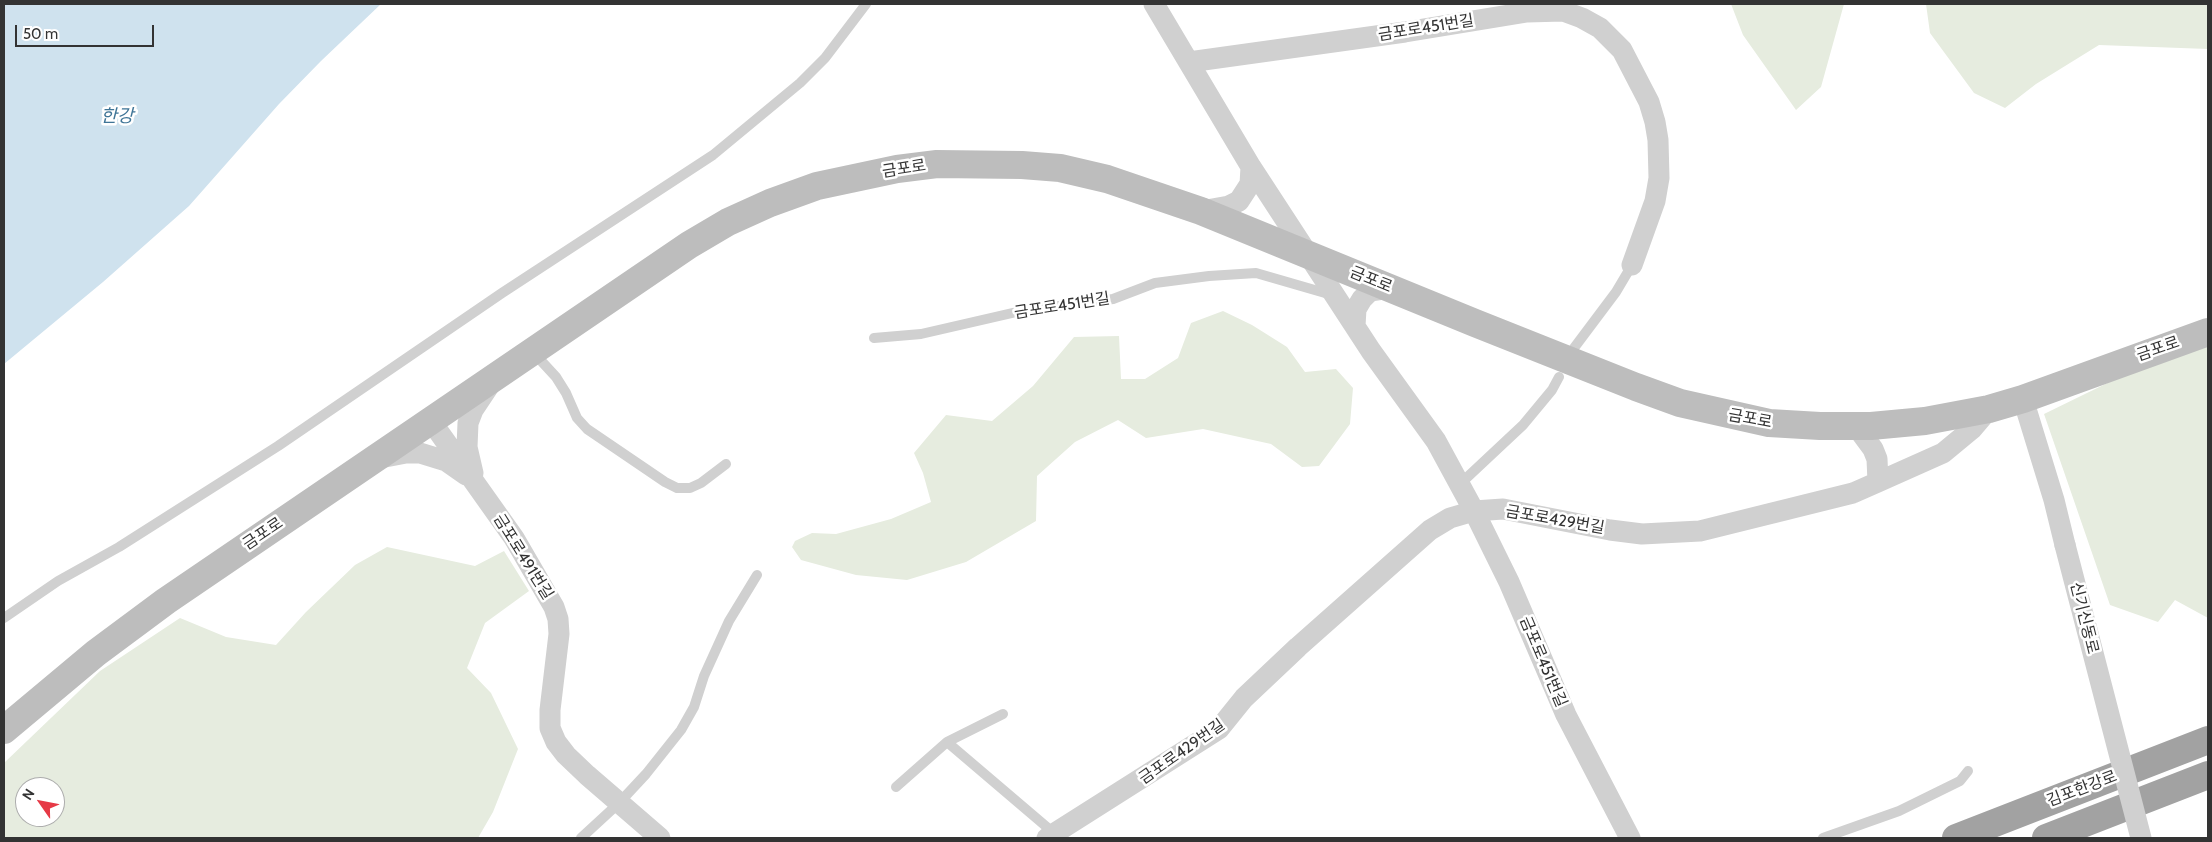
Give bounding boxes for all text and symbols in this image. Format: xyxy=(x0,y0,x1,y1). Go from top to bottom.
street label: 금포로451번길 xyxy=(1377,11,1475,45)
scale bar xyxy=(18,15,156,47)
text: 50 m xyxy=(23,25,58,43)
water label: 한강 xyxy=(100,106,134,128)
street label: 금포로 xyxy=(881,156,927,182)
street label: 금포로 xyxy=(1347,263,1395,297)
street label: 금포로451번길 xyxy=(1013,289,1111,323)
street label: 금포로 xyxy=(2134,333,2182,365)
street label: 금포로 xyxy=(1727,406,1773,432)
street label: 금포로429번길 xyxy=(1504,502,1606,538)
street label: 금포로491번길 xyxy=(489,511,557,603)
street label: 금포로 xyxy=(239,514,287,554)
street label: 신기신동로 xyxy=(2066,580,2102,656)
street label: 금포로451번길 xyxy=(1515,614,1571,710)
street label: 금포로429번길 xyxy=(1135,715,1229,789)
street label: 김포한강로 xyxy=(2044,767,2120,811)
north arrow xyxy=(15,777,65,827)
text: N xyxy=(18,785,39,803)

